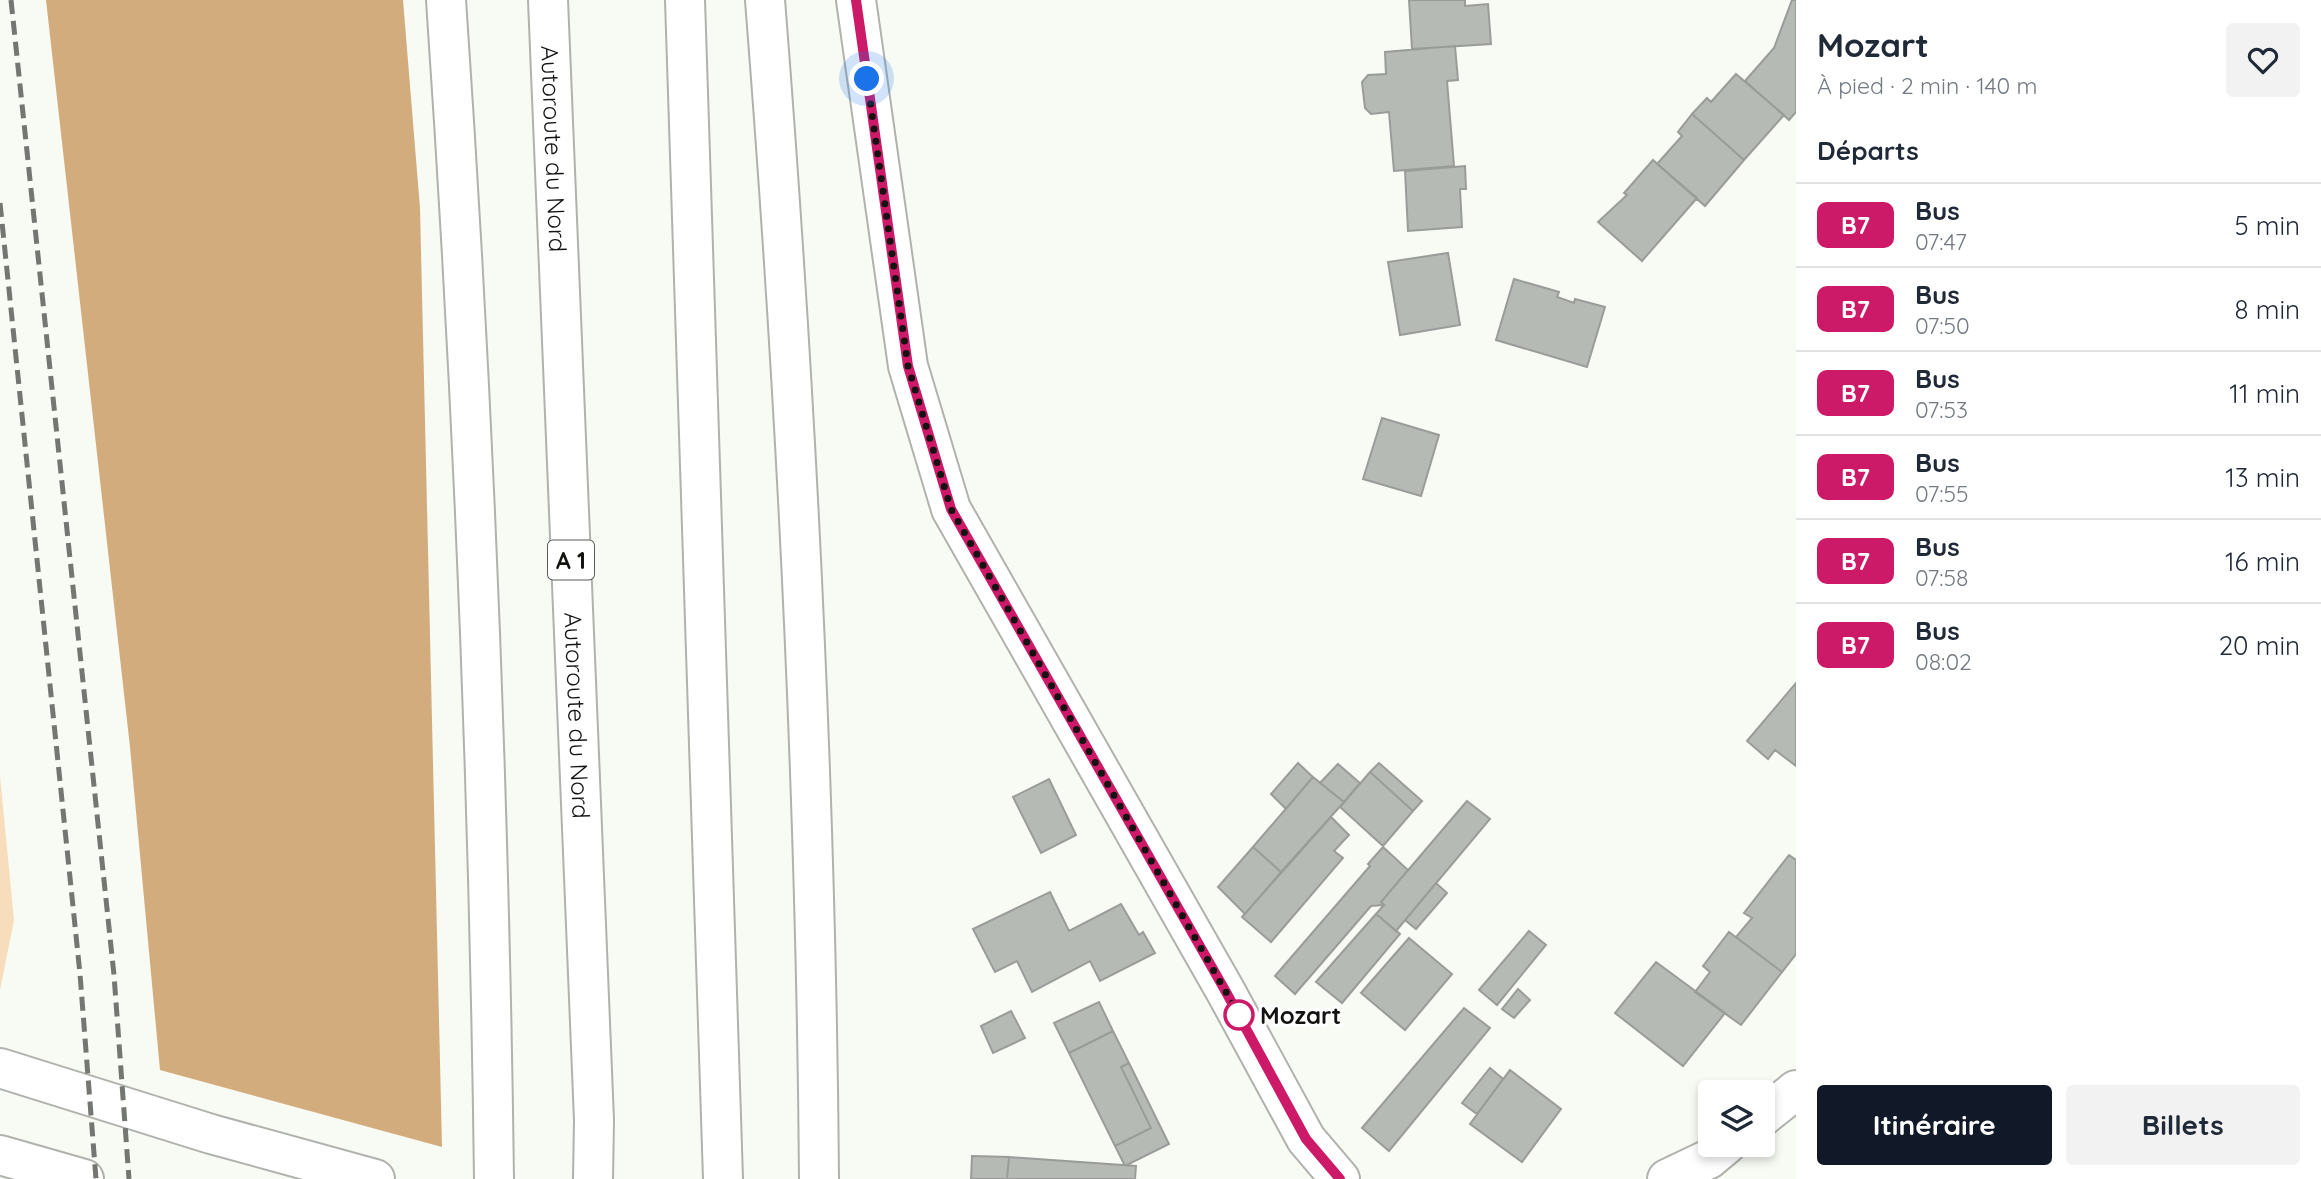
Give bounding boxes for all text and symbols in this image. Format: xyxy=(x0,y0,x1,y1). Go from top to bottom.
button: heart xyxy=(2226,23,2300,97)
text: Mozart xyxy=(1817,24,1929,65)
street label: Autoroute du Nord xyxy=(535,45,573,253)
your location xyxy=(849,61,884,96)
text: À pied · 2 min · 140 m xyxy=(1817,71,2037,100)
text: Départs xyxy=(1817,134,1919,167)
text: Bus xyxy=(1915,194,1960,227)
text: 5 min xyxy=(2234,209,2300,242)
text: B7 xyxy=(1841,210,1870,240)
text: 07:47 xyxy=(1915,227,1967,256)
text: Bus xyxy=(1915,278,1960,311)
text: 8 min xyxy=(2235,293,2300,326)
text: B7 xyxy=(1841,294,1870,324)
text: 07:50 xyxy=(1915,311,1970,340)
text: Bus xyxy=(1915,362,1960,395)
text: 11 min xyxy=(2229,377,2300,410)
text: B7 xyxy=(1841,378,1870,408)
text: 07:53 xyxy=(1915,395,1968,424)
text: Bus xyxy=(1915,446,1960,479)
text: 13 min xyxy=(2225,461,2300,494)
text: B7 xyxy=(1841,462,1870,492)
text: 07:55 xyxy=(1915,479,1969,508)
text: Bus xyxy=(1915,530,1960,563)
road number: A 1 xyxy=(548,540,594,580)
text: 16 min xyxy=(2225,545,2300,578)
text: B7 xyxy=(1841,546,1870,576)
text: 07:58 xyxy=(1915,563,1968,592)
street label: Autoroute du Nord xyxy=(558,611,597,819)
text: Bus xyxy=(1915,614,1960,647)
text: 20 min xyxy=(2219,629,2300,662)
text: B7 xyxy=(1841,630,1870,660)
text: 08:02 xyxy=(1915,647,1972,676)
marker: Mozart xyxy=(1224,1000,1254,1030)
place label: Mozart xyxy=(1260,1000,1341,1030)
map controls xyxy=(1698,1080,1775,1157)
button: layers xyxy=(1698,1080,1775,1157)
button: Itinéraire xyxy=(1817,1085,2052,1165)
button: Billets xyxy=(2066,1085,2300,1165)

